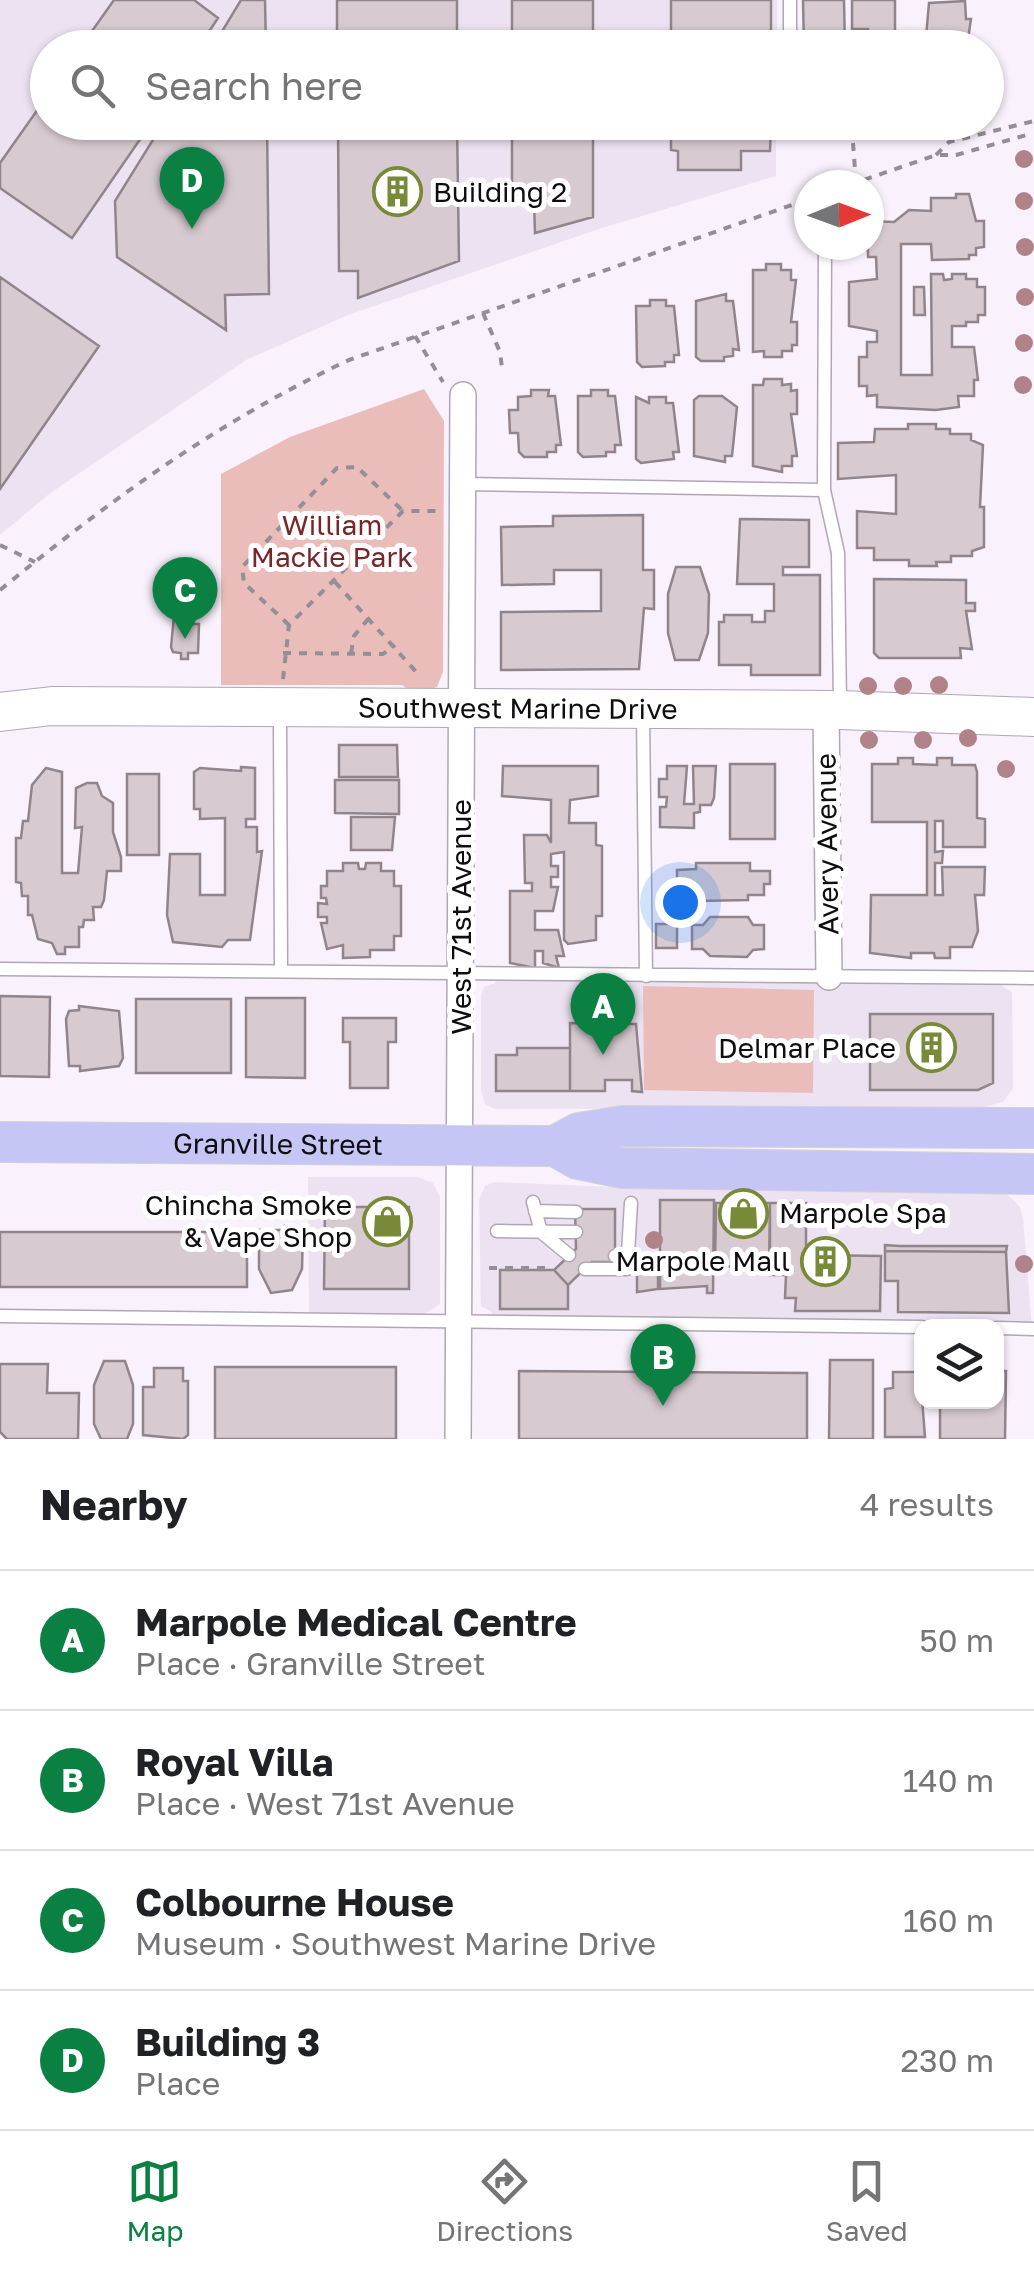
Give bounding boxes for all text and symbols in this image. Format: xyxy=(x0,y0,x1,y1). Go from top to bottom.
search box xyxy=(30,30,1004,140)
icon: search xyxy=(65,58,120,113)
text: Search here xyxy=(145,63,363,108)
pin: D xyxy=(160,146,224,229)
building icon: Building 2 xyxy=(372,166,424,218)
north arrow xyxy=(794,170,884,260)
place label: Building 2 xyxy=(433,175,567,208)
park label: William Mackie Park xyxy=(251,508,413,573)
pin: C xyxy=(152,556,218,639)
street label: Southwest Marine Drive xyxy=(358,691,678,725)
street label: Avery Avenue xyxy=(808,753,845,935)
street label: West 71st Avenue xyxy=(444,799,477,1035)
your location xyxy=(655,877,706,928)
pin: A xyxy=(570,972,636,1055)
building icon: Delmar Place xyxy=(905,1022,957,1074)
place label: Delmar Place xyxy=(718,1031,896,1064)
street label: Granville Street xyxy=(173,1126,383,1161)
shop icon: Marpole Spa xyxy=(718,1187,770,1239)
place label: Chincha Smoke & Vape Shop xyxy=(145,1188,352,1253)
shop icon: Chincha Smoke & Vape Shop xyxy=(361,1195,413,1247)
place label: Marpole Spa xyxy=(779,1196,947,1229)
building icon: Marpole Mall xyxy=(799,1235,851,1287)
place label: Marpole Mall xyxy=(615,1244,790,1277)
map controls xyxy=(914,1319,1004,1409)
button: layers xyxy=(914,1319,1004,1409)
pin: B xyxy=(630,1324,696,1406)
text: Nearby xyxy=(40,1479,188,1529)
text: 4 results xyxy=(860,1485,994,1523)
text: Marpole Medical Centre xyxy=(135,1599,577,1644)
text: A xyxy=(61,1621,84,1659)
text: 50 m xyxy=(919,1621,994,1659)
text: Place · Granville Street xyxy=(135,1644,486,1682)
text: Royal Villa xyxy=(135,1739,334,1784)
text: B xyxy=(61,1761,84,1799)
text: 140 m xyxy=(903,1761,994,1799)
text: Place · West 71st Avenue xyxy=(135,1784,515,1822)
text: Colbourne House xyxy=(135,1879,454,1924)
text: C xyxy=(61,1901,84,1939)
text: 160 m xyxy=(903,1901,994,1939)
text: Museum · Southwest Marine Drive xyxy=(135,1924,656,1962)
text: Building 3 xyxy=(135,2019,320,2064)
text: D xyxy=(61,2041,84,2079)
text: 230 m xyxy=(901,2041,994,2079)
text: Place xyxy=(135,2064,220,2102)
tab: Map xyxy=(126,2154,184,2247)
tab: Directions xyxy=(436,2154,573,2247)
tab: Saved xyxy=(826,2154,908,2247)

